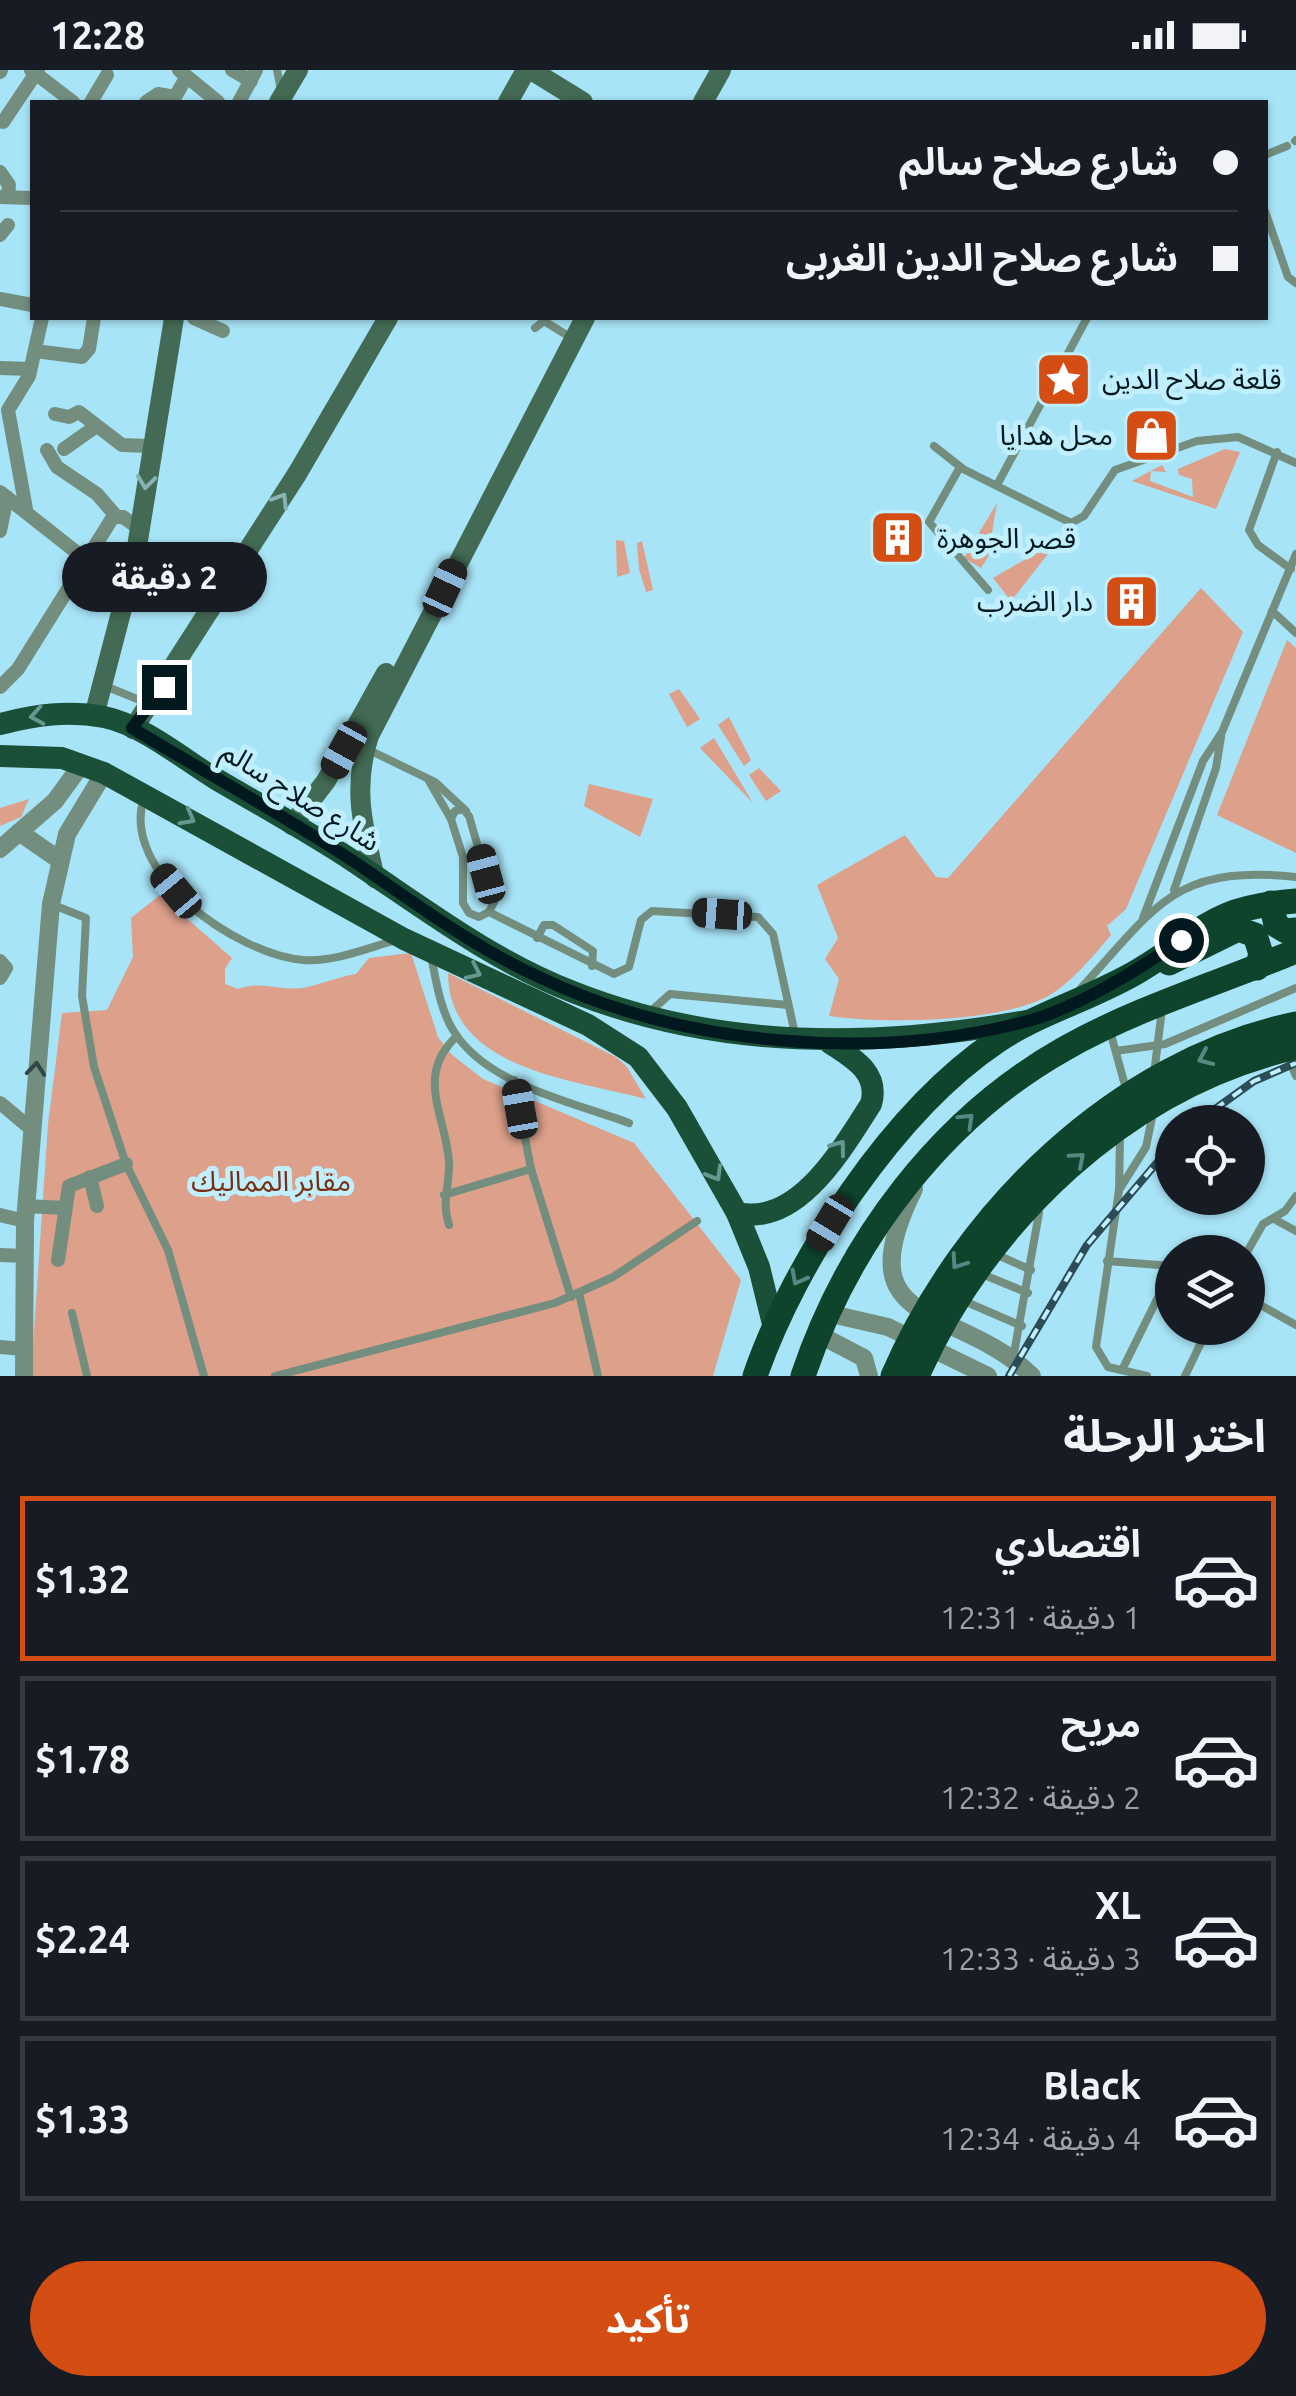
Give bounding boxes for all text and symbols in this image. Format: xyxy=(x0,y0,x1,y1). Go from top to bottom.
text: 12:28 xyxy=(50,14,145,56)
text: شارع صلاح سالم xyxy=(899,140,1178,182)
text: شارع صلاح الدين الغربى xyxy=(786,236,1178,278)
place icon: قلعة صلاح الدين xyxy=(1033,349,1093,409)
place label: قلعة صلاح الدين xyxy=(1102,363,1282,400)
shop icon: محل هدايا xyxy=(1122,405,1182,465)
place label: محل هدايا xyxy=(999,419,1113,452)
one-way arrow xyxy=(136,474,157,491)
one-way arrow xyxy=(268,493,287,511)
building icon: قصر الجوهرة xyxy=(868,508,928,568)
place label: قصر الجوهرة xyxy=(937,522,1076,555)
callout: 2 دقيقة xyxy=(61,542,266,612)
car xyxy=(419,554,471,622)
text: 2 دقيقة xyxy=(111,559,218,595)
building icon: دار الضرب xyxy=(1102,571,1162,631)
place label: دار الضرب xyxy=(977,585,1093,618)
route end xyxy=(142,665,187,710)
one-way arrow xyxy=(28,705,45,726)
car xyxy=(316,716,372,784)
street label: شارع صلاح سالم xyxy=(213,735,386,862)
one-way arrow xyxy=(178,805,196,825)
car xyxy=(464,841,508,907)
car xyxy=(145,858,207,924)
car xyxy=(691,897,753,931)
route start xyxy=(1159,918,1204,963)
one-way arrow xyxy=(464,959,482,979)
one-way arrow xyxy=(1197,1045,1215,1065)
one-way arrow xyxy=(25,1061,46,1077)
car xyxy=(500,1077,540,1141)
map controls xyxy=(1155,1105,1265,1345)
button: locate xyxy=(1155,1105,1265,1215)
one-way arrow xyxy=(956,1114,974,1132)
one-way arrow xyxy=(828,1140,845,1158)
one-way arrow xyxy=(1066,1153,1085,1171)
one-way arrow xyxy=(702,1163,722,1181)
park label: مقابر المماليك xyxy=(191,1165,351,1198)
car xyxy=(802,1190,858,1256)
button: layers xyxy=(1155,1235,1265,1345)
one-way arrow xyxy=(952,1250,970,1269)
one-way arrow xyxy=(791,1268,810,1286)
text: اختر الرحلة xyxy=(1063,1410,1266,1461)
text: اقتصادي xyxy=(995,1522,1141,1564)
icon: car xyxy=(1171,1534,1261,1624)
text: $1.32 xyxy=(35,1558,130,1600)
text: 1 دقيقة · 12:31 xyxy=(940,1599,1141,1635)
text: مريح xyxy=(1061,1702,1141,1744)
icon: car xyxy=(1171,1714,1261,1804)
text: $1.78 xyxy=(35,1738,130,1780)
text: 2 دقيقة · 12:32 xyxy=(940,1779,1141,1815)
text: XL xyxy=(1095,1884,1141,1926)
icon: car xyxy=(1171,1894,1261,1984)
text: $2.24 xyxy=(35,1918,130,1960)
text: 3 دقيقة · 12:33 xyxy=(940,1940,1141,1976)
text: Black xyxy=(1043,2064,1141,2106)
icon: car xyxy=(1171,2074,1261,2164)
text: $1.33 xyxy=(35,2098,130,2140)
text: 4 دقيقة · 12:34 xyxy=(940,2120,1141,2156)
button: تأكيد xyxy=(30,2261,1266,2376)

